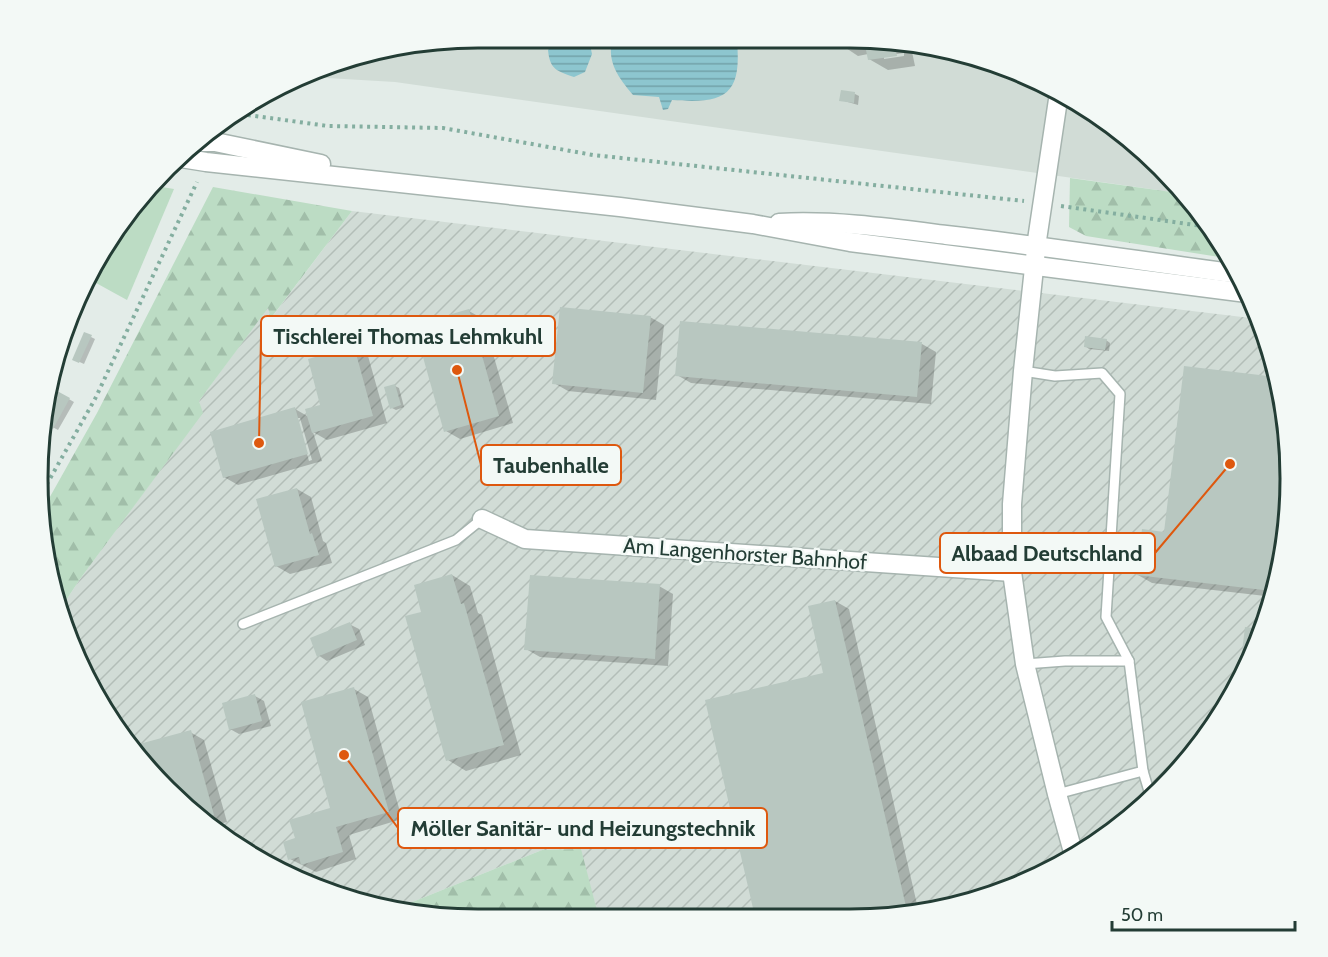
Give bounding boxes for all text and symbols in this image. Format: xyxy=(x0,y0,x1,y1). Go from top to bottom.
callout: Tischlerei Thomas Lehmkuhl xyxy=(261,316,555,356)
text: Tischlerei Thomas Lehmkuhl xyxy=(273,323,543,350)
callout: Taubenhalle xyxy=(481,445,621,485)
text: Taubenhalle xyxy=(493,452,609,479)
street label: Am Langenhorster Bahnhof xyxy=(622,533,868,574)
callout: Albaad Deutschland xyxy=(940,533,1155,573)
text: Albaad Deutschland xyxy=(952,540,1142,567)
callout: Möller Sanitär- und Heizungstechnik xyxy=(398,808,767,848)
text: Möller Sanitär- und Heizungstechnik xyxy=(411,815,756,842)
scale bar xyxy=(1112,894,1295,932)
text: 50 m xyxy=(1121,904,1163,926)

